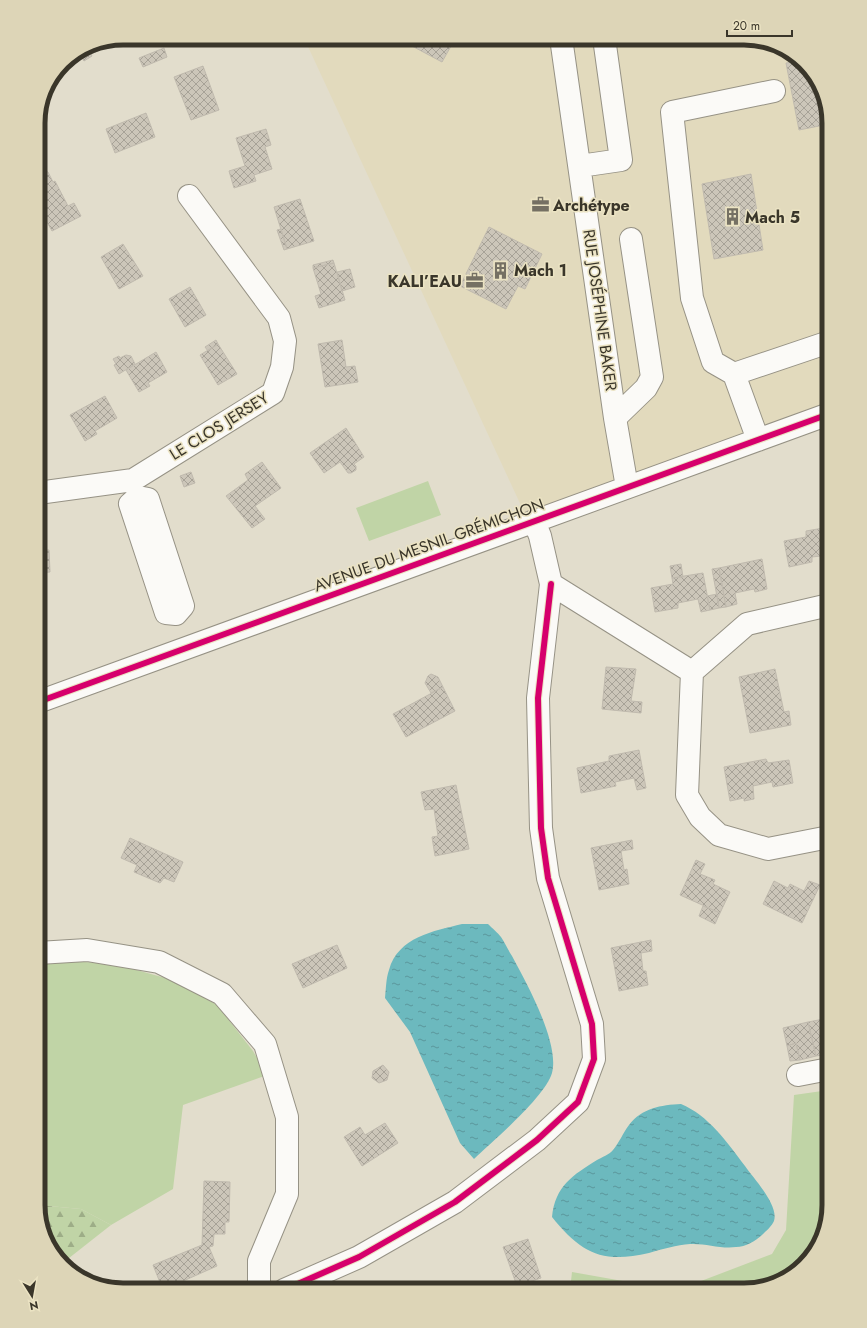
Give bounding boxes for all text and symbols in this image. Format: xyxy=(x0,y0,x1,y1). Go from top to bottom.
scale bar xyxy=(727,12,792,38)
text: 20 m xyxy=(733,17,760,35)
place label: Archétype xyxy=(552,194,630,217)
office icon: Archétype xyxy=(530,195,550,215)
place label: Mach 5 xyxy=(745,206,800,229)
building icon: Mach 5 xyxy=(722,207,742,227)
street label: RUE JOSÉPHINE BAKER xyxy=(577,228,623,392)
place label: Mach 1 xyxy=(514,259,567,282)
building icon: Mach 1 xyxy=(491,260,511,280)
place label: KALI’EAU xyxy=(388,270,462,293)
office icon: KALI’EAU xyxy=(465,271,485,291)
street label: LE CLOS JERSEY xyxy=(165,386,273,466)
street label: AVENUE DU MESNIL GRÉMICHON xyxy=(311,493,547,597)
north arrow xyxy=(12,1276,52,1316)
text: N xyxy=(28,1297,40,1315)

